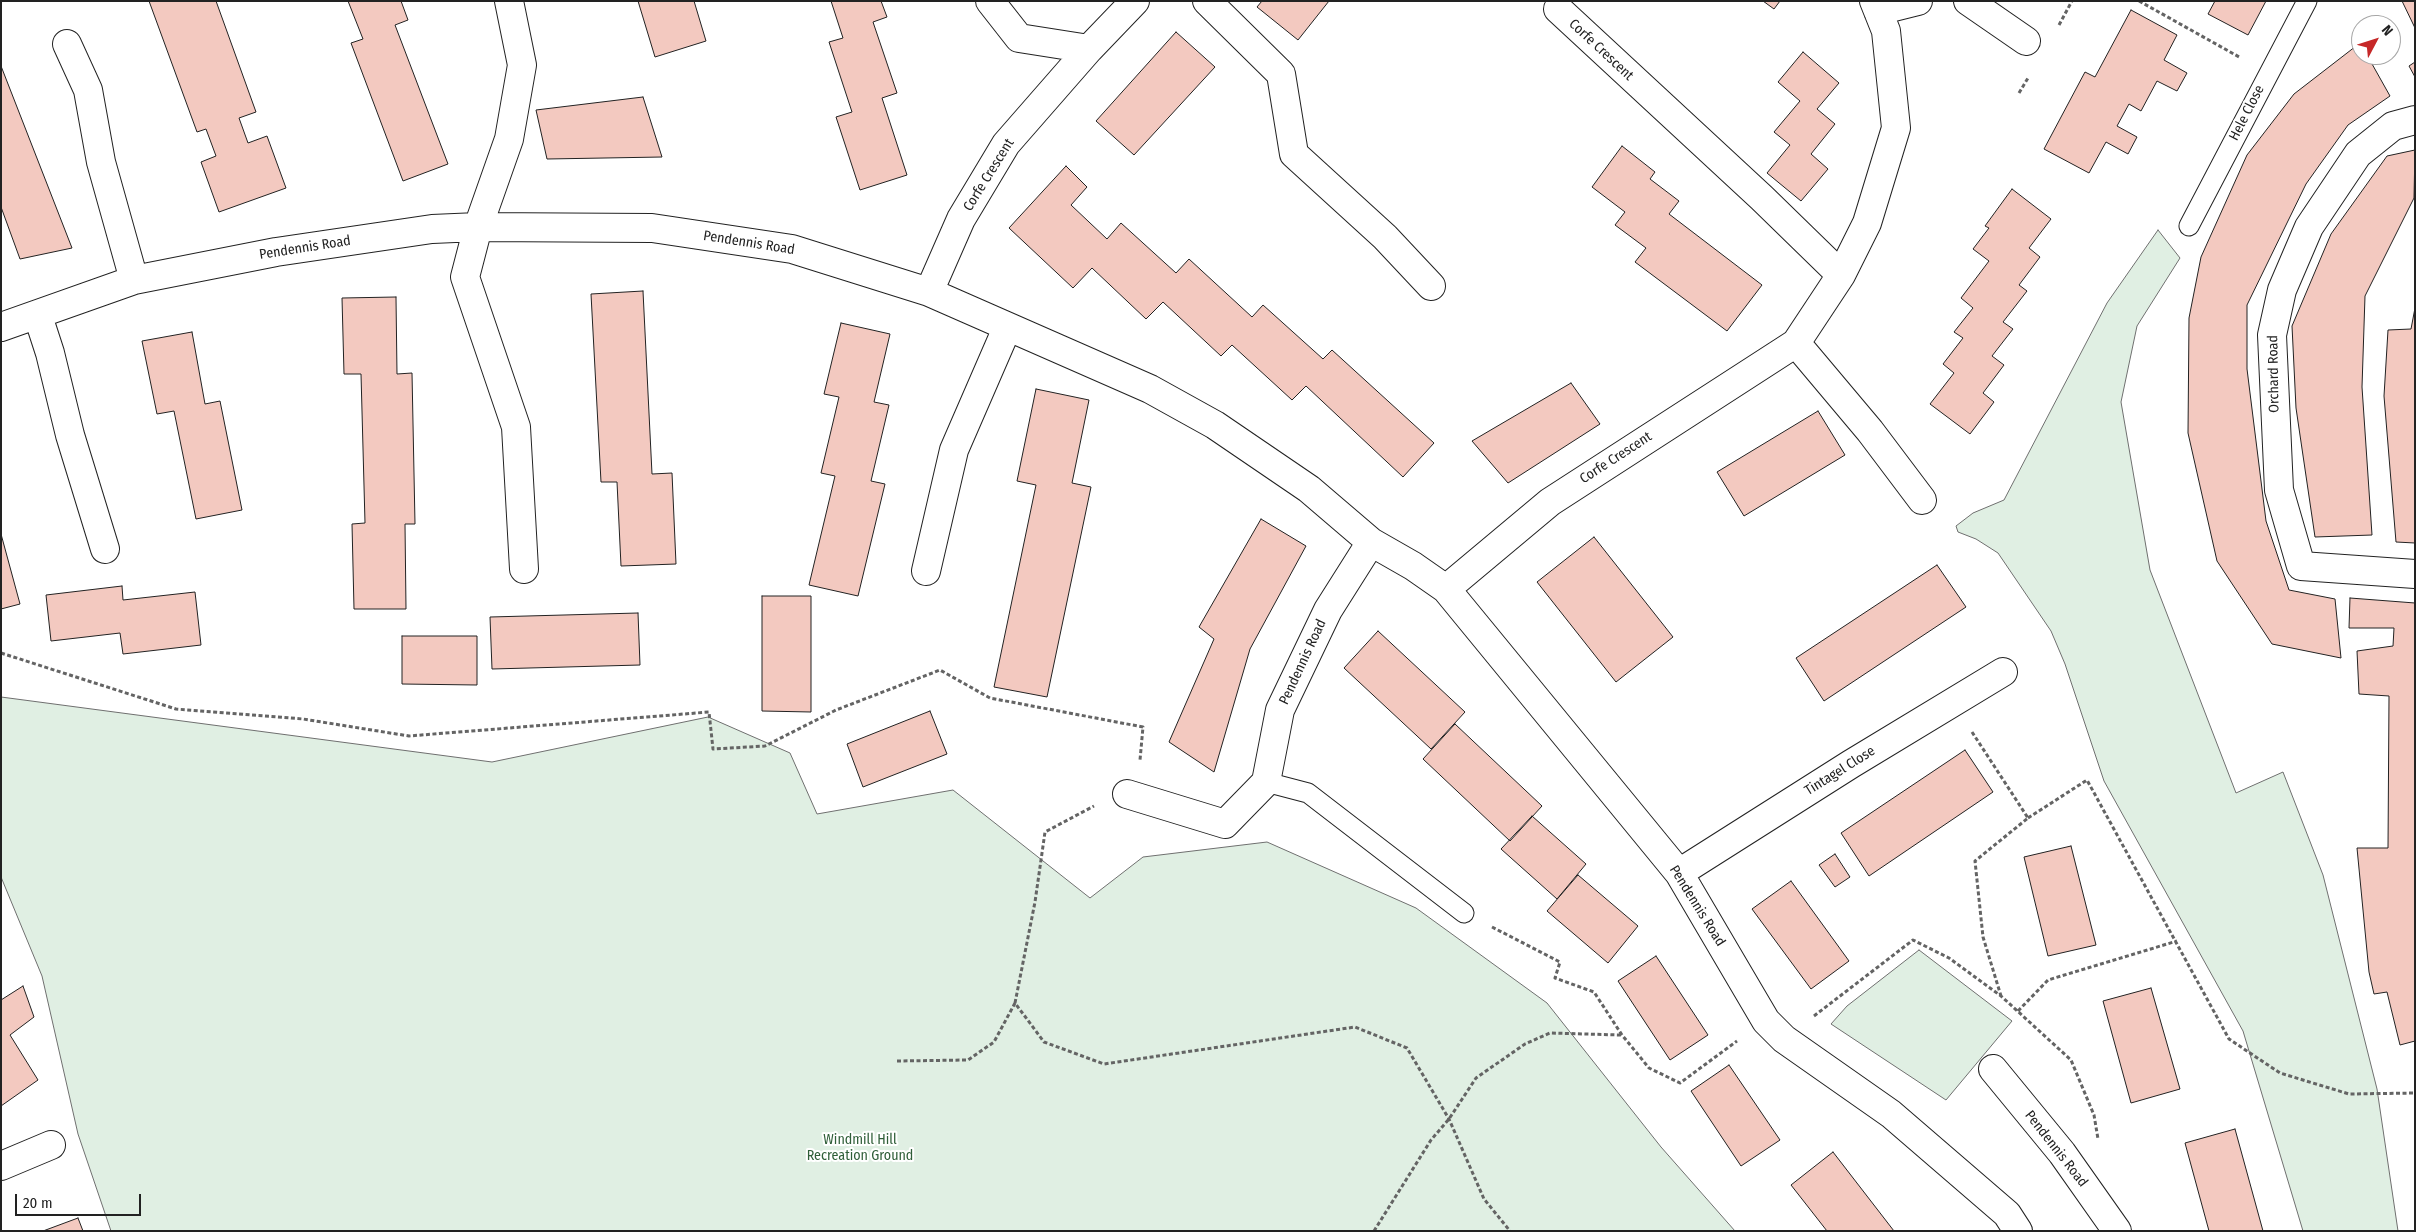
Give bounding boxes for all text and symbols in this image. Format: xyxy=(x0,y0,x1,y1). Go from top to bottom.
north arrow xyxy=(2351,15,2401,65)
street label: Corfe Crescent xyxy=(1565,16,1637,84)
text: N xyxy=(2378,22,2396,39)
street label: Hele Close xyxy=(2226,82,2268,144)
street label: Corfe Crescent xyxy=(960,136,1018,214)
street label: Pendennis Road xyxy=(702,227,796,259)
street label: Pendennis Road xyxy=(258,232,352,264)
street label: Orchard Road xyxy=(2265,335,2283,413)
street label: Corfe Crescent xyxy=(1577,429,1655,487)
street label: Pendennis Road xyxy=(1276,617,1330,707)
street label: Tintagel Close xyxy=(1802,743,1878,799)
street label: Pendennis Road xyxy=(1665,862,1729,950)
street label: Pendennis Road xyxy=(2021,1108,2091,1190)
park label: Windmill Hill Recreation Ground xyxy=(807,1132,913,1164)
scale bar xyxy=(18,1184,144,1216)
text: 20 m xyxy=(23,1194,53,1212)

